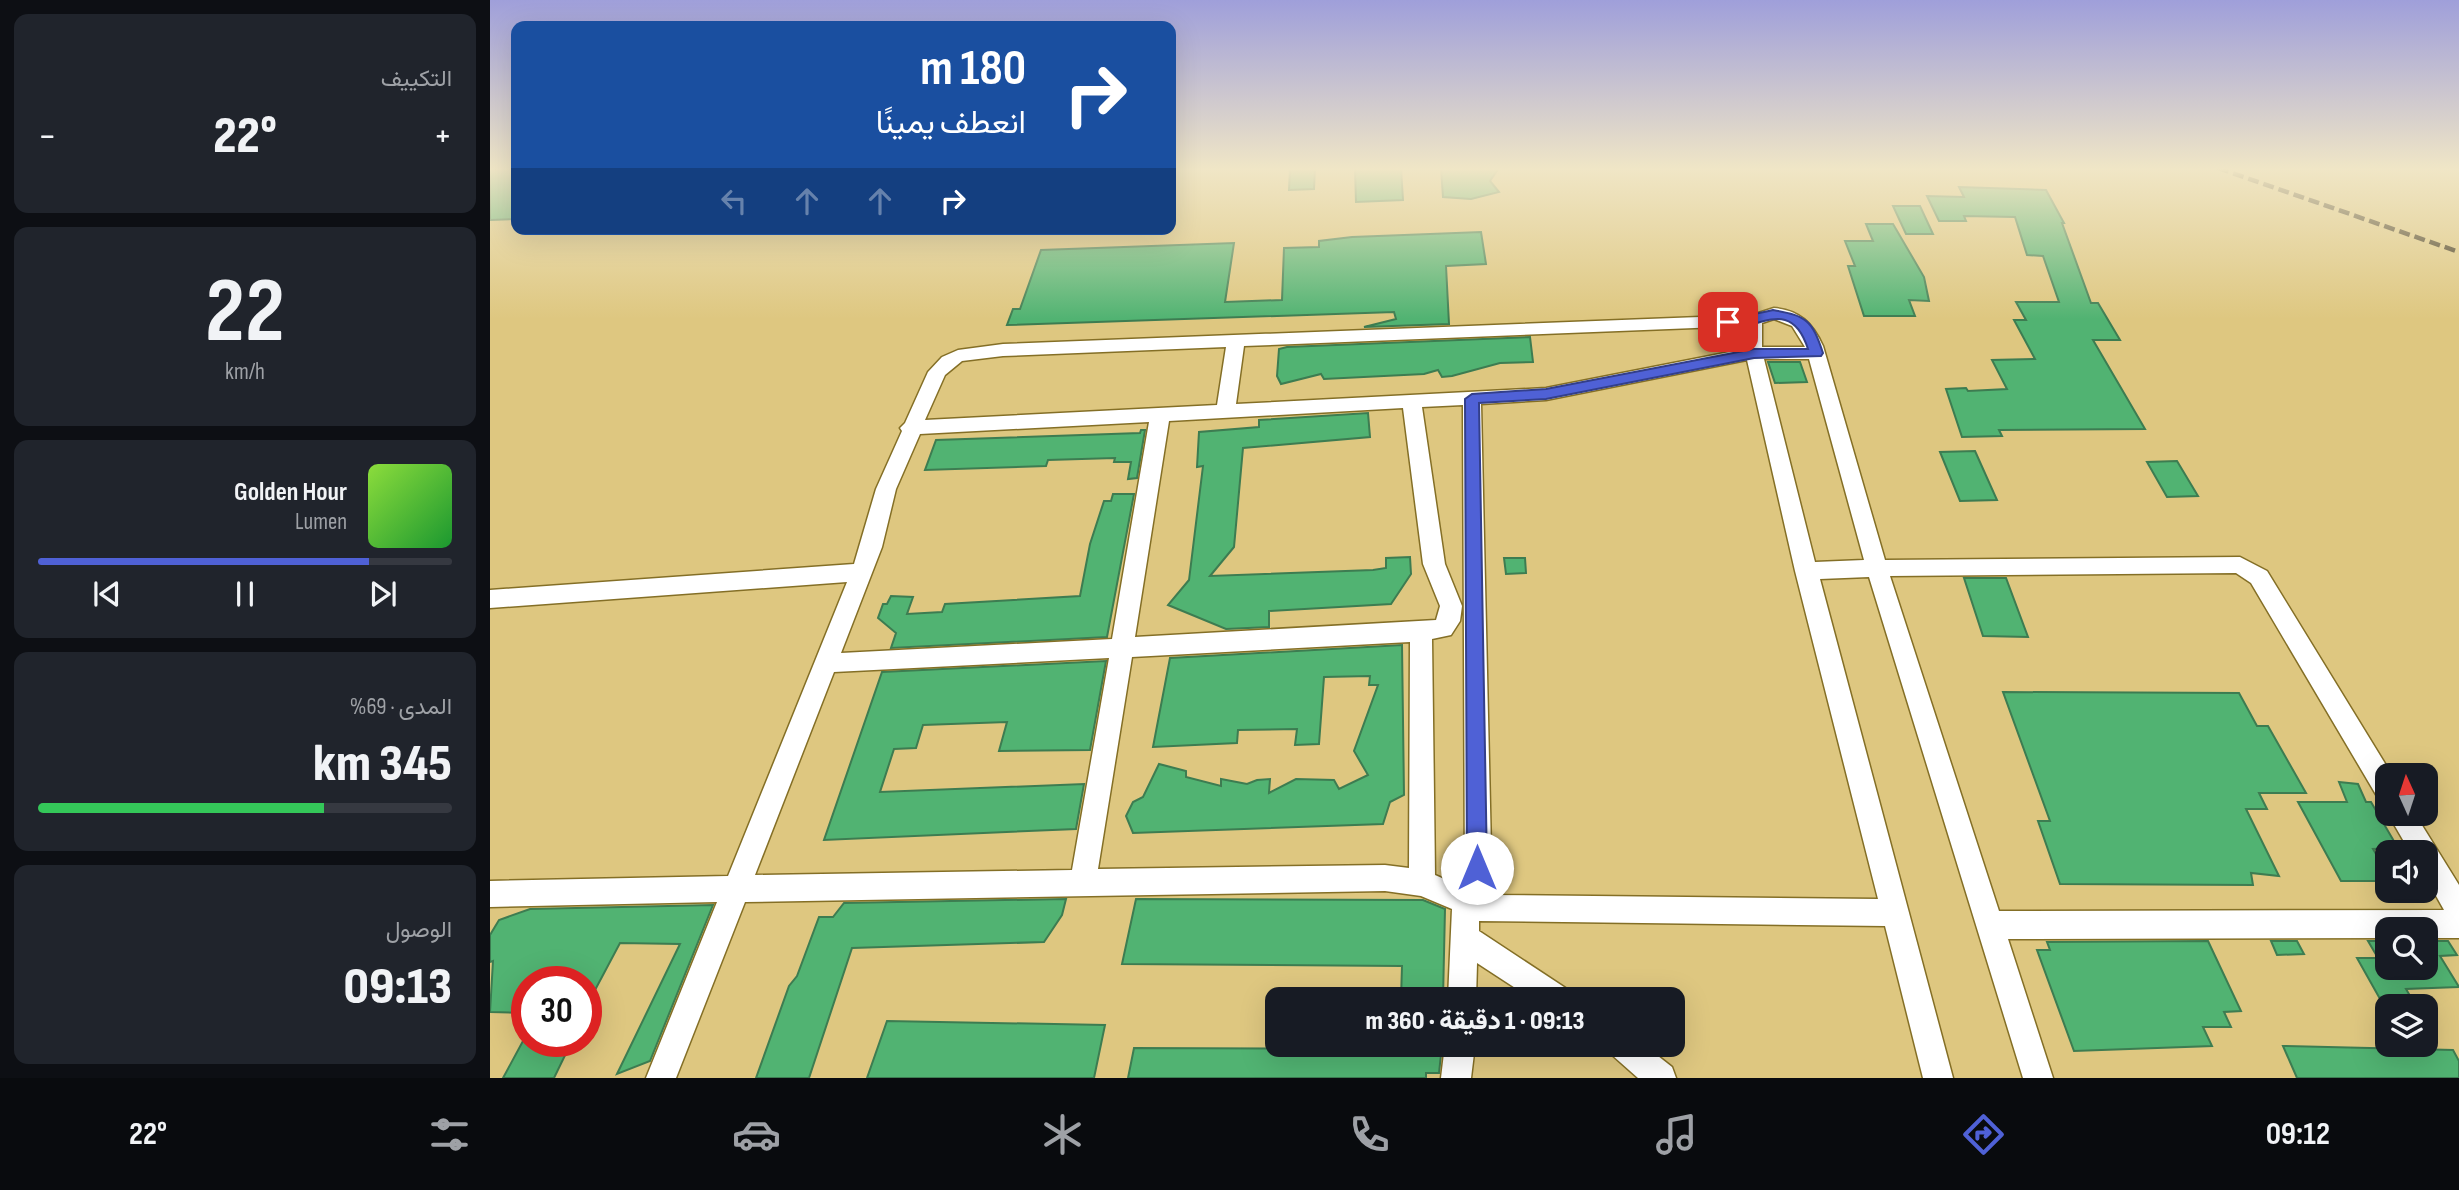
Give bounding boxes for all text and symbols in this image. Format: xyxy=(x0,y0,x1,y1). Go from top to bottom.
text: 180 m xyxy=(920,40,1026,99)
icon: right xyxy=(1050,49,1141,140)
text: التكييف xyxy=(381,65,452,93)
text: انعطف يمينًا xyxy=(876,104,1026,143)
text: 22° xyxy=(213,105,277,168)
text: − xyxy=(38,114,57,159)
text: + xyxy=(433,114,452,159)
icon: left xyxy=(715,182,753,220)
icon: ahead xyxy=(788,182,826,220)
icon: ahead xyxy=(861,182,899,220)
icon: right xyxy=(934,182,972,220)
text: 22 xyxy=(205,258,285,367)
pin xyxy=(1698,292,1758,352)
icon: arrive xyxy=(1709,303,1747,341)
text: km/h xyxy=(225,358,265,386)
text: Golden Hour xyxy=(234,477,347,508)
text: Lumen xyxy=(295,508,347,536)
icon: previous xyxy=(88,575,126,613)
icon: pause xyxy=(226,575,264,613)
icon: next xyxy=(364,575,402,613)
text: المدى · 69% xyxy=(350,693,452,721)
text: 345 km xyxy=(313,733,452,796)
north arrow xyxy=(2375,763,2438,826)
map controls xyxy=(2375,763,2438,1057)
position arrow xyxy=(1440,831,1514,905)
button: sound xyxy=(2375,840,2438,903)
text: الوصول xyxy=(386,916,452,944)
button: search xyxy=(2375,917,2438,980)
text: 09:13 xyxy=(343,956,452,1019)
speed limit sign: 30 xyxy=(511,966,602,1057)
button: layers xyxy=(2375,994,2438,1057)
text: 09:13 · 1 دقيقة · 360 m xyxy=(1366,1006,1584,1037)
icon: filters xyxy=(425,1110,474,1159)
icon: car xyxy=(732,1110,781,1159)
icon: climate xyxy=(1038,1110,1087,1159)
icon: phone xyxy=(1345,1110,1394,1159)
icon: music xyxy=(1652,1110,1701,1159)
icon: directions xyxy=(1959,1110,2008,1159)
text: 22° xyxy=(129,1115,167,1154)
text: 09:12 xyxy=(2266,1115,2330,1154)

